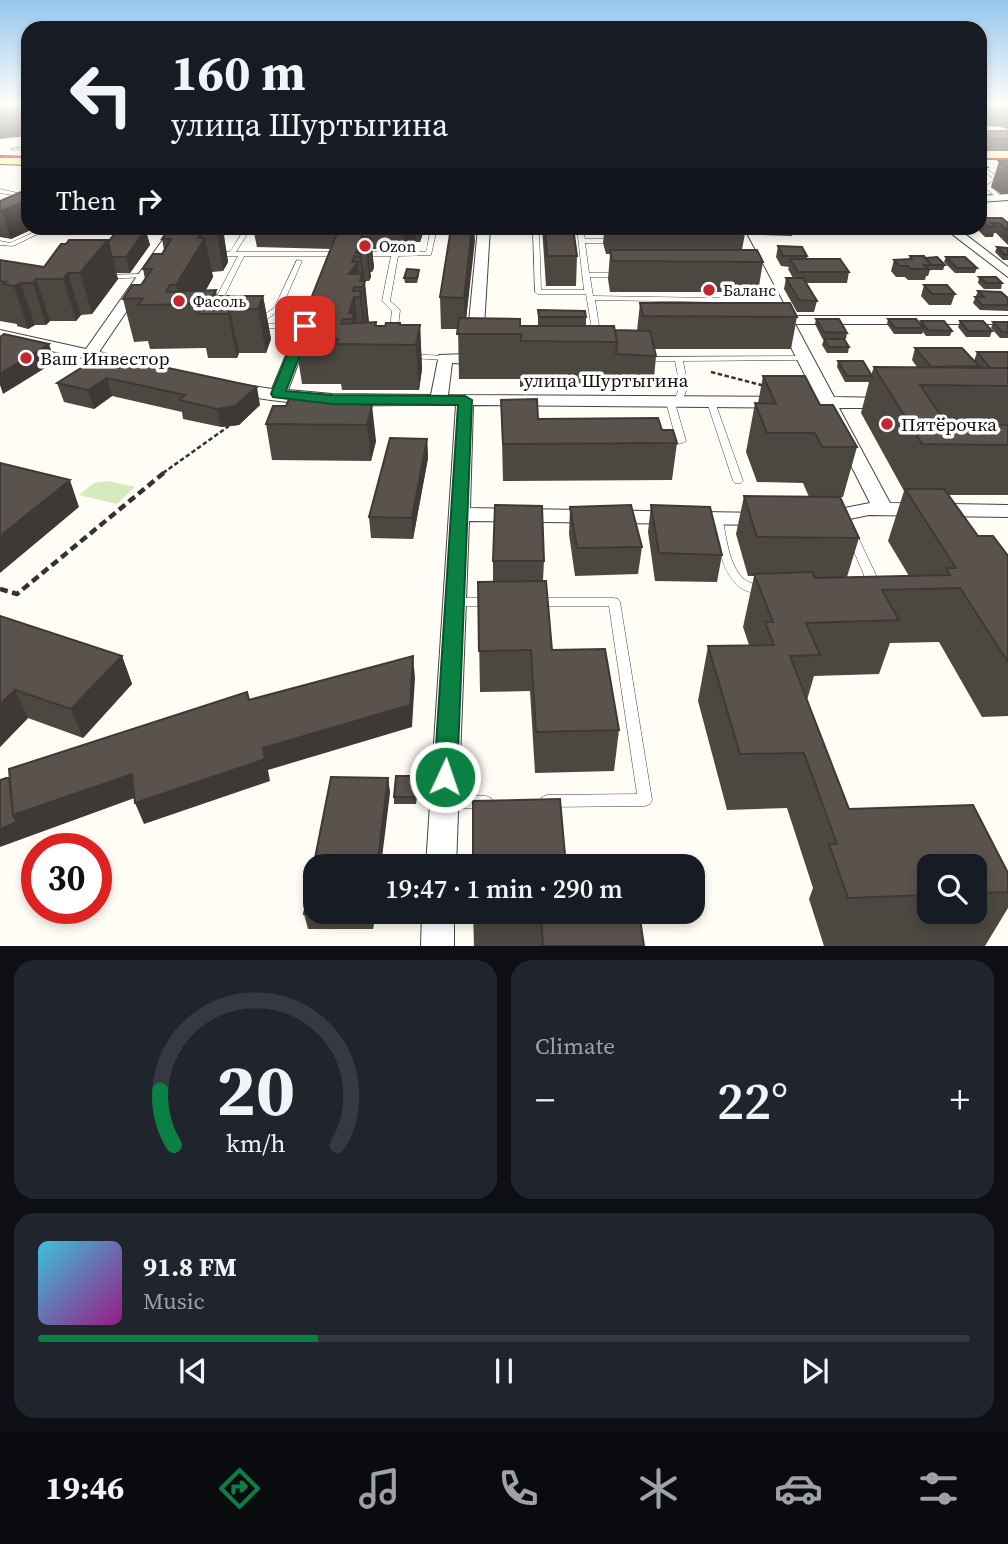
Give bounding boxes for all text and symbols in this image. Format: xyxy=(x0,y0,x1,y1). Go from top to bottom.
text: 160 m xyxy=(171,39,306,106)
icon: left xyxy=(56,49,147,140)
text: улица Шуртыгина xyxy=(171,103,448,147)
icon: right xyxy=(130,182,168,220)
text: Then xyxy=(56,183,116,219)
place label: Ozon xyxy=(379,235,416,257)
marker: Ozon xyxy=(357,238,373,254)
place label: Баланс xyxy=(723,279,776,301)
marker: Баланс xyxy=(701,282,717,298)
place label: Фасоль xyxy=(193,290,246,312)
marker: Фасоль xyxy=(171,293,187,309)
pin xyxy=(275,296,335,356)
icon: arrive xyxy=(286,307,324,345)
place label: Ваш Инвестор xyxy=(40,345,170,371)
marker: Ваш Инвестор xyxy=(18,350,34,366)
street label: улица Шуртыгина xyxy=(524,367,689,393)
place label: Пятёрочка xyxy=(901,411,997,437)
marker: Пятёрочка xyxy=(879,416,895,432)
position arrow xyxy=(408,740,482,814)
speed limit sign: 30 xyxy=(21,833,112,924)
map controls xyxy=(917,854,987,924)
button: search xyxy=(917,854,987,924)
text: 19:47 · 1 min · 290 m xyxy=(385,871,623,907)
text: Climate xyxy=(535,1030,615,1062)
text: 20 xyxy=(216,1041,295,1140)
text: 22° xyxy=(717,1065,788,1136)
text: − xyxy=(535,1074,555,1126)
text: + xyxy=(950,1074,970,1126)
text: km/h xyxy=(226,1126,285,1160)
text: 91.8 FM xyxy=(143,1249,237,1285)
text: Music xyxy=(143,1285,205,1317)
icon: previous xyxy=(174,1352,212,1390)
icon: pause xyxy=(485,1352,523,1390)
icon: next xyxy=(796,1352,834,1390)
icon: directions xyxy=(215,1464,264,1513)
icon: music xyxy=(355,1464,404,1513)
icon: phone xyxy=(494,1464,543,1513)
icon: climate xyxy=(634,1464,683,1513)
icon: car xyxy=(774,1464,823,1513)
icon: filters xyxy=(914,1464,963,1513)
text: 19:46 xyxy=(45,1466,124,1510)

